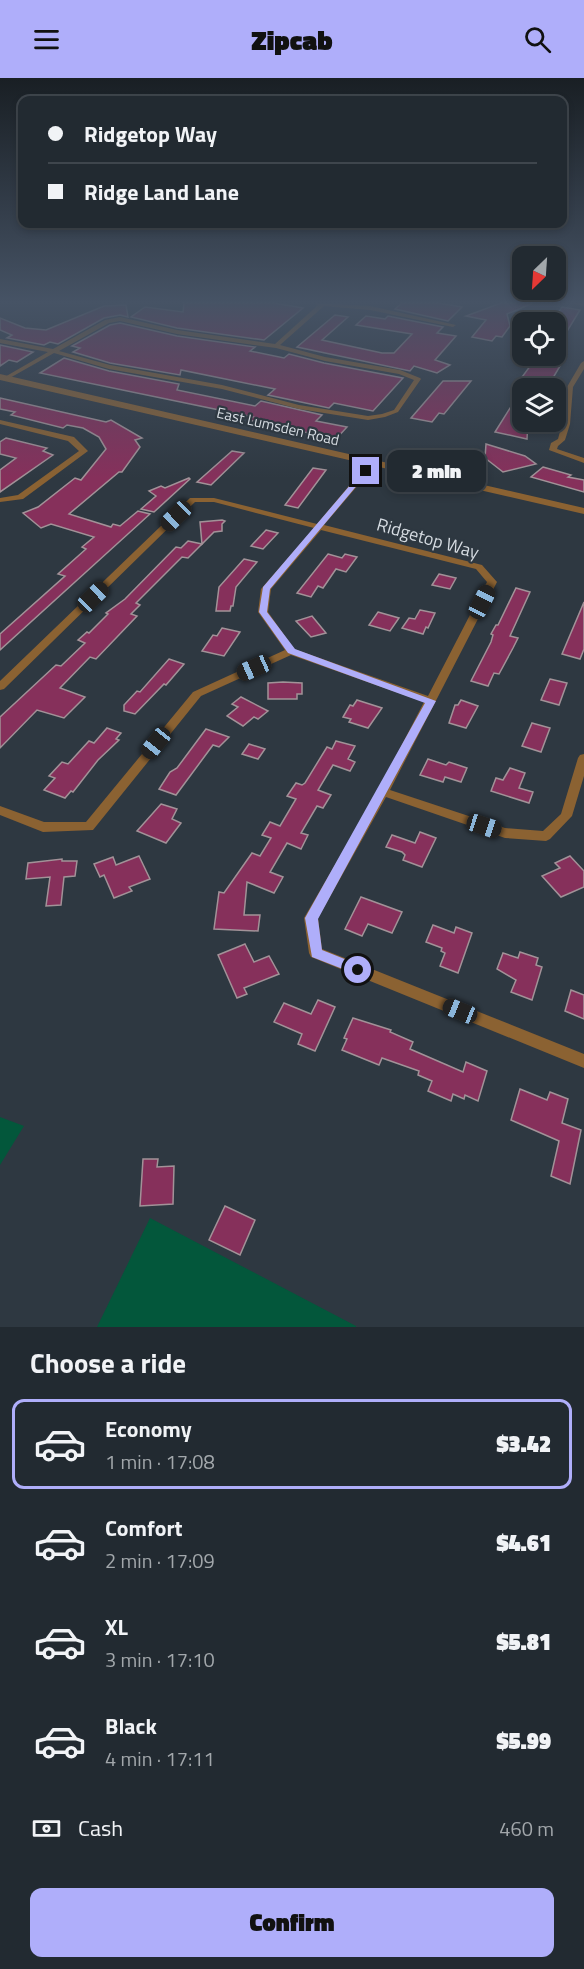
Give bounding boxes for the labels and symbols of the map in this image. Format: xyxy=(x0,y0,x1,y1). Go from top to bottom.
north arrow xyxy=(512,246,566,300)
street label: East Lumsden Road xyxy=(214,401,342,451)
callout: 2 min xyxy=(387,450,486,492)
route end xyxy=(352,457,379,484)
car xyxy=(157,497,195,535)
street label: Ridgetop Way xyxy=(374,510,483,566)
car xyxy=(74,578,112,616)
car xyxy=(466,582,498,622)
car xyxy=(234,652,274,684)
car xyxy=(138,723,174,763)
car xyxy=(464,812,504,840)
route start xyxy=(344,956,371,983)
car xyxy=(440,996,480,1026)

